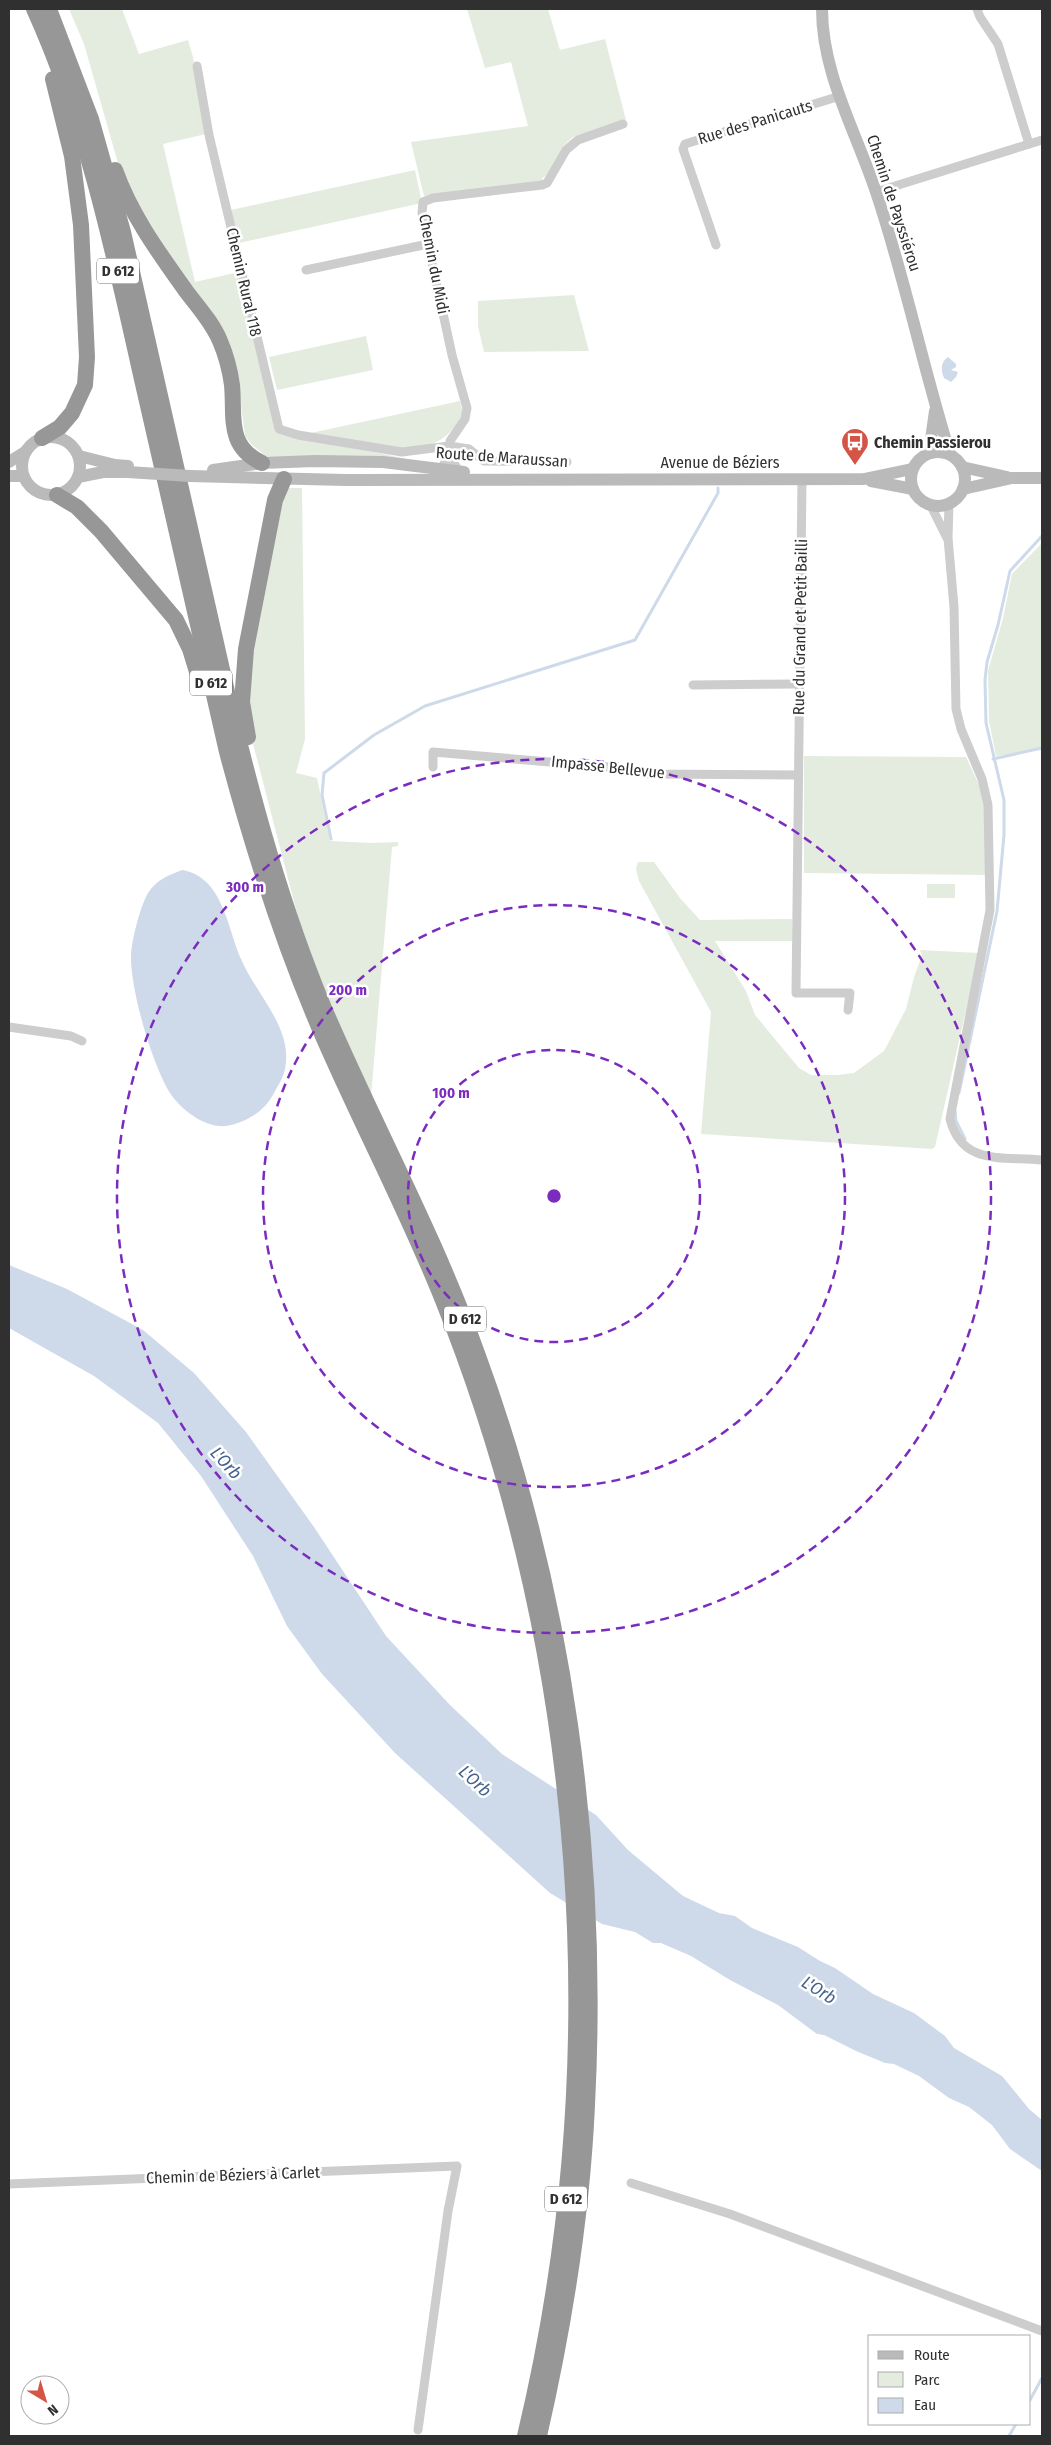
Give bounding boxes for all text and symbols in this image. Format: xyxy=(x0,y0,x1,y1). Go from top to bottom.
street label: Rue des Panicauts xyxy=(696,96,815,148)
street label: Chemin de Payssiérou xyxy=(863,132,925,274)
street label: Chemin du Midi xyxy=(415,212,453,316)
street label: Chemin Rural 118 xyxy=(222,226,266,338)
road number: D 612 xyxy=(97,258,139,284)
bus stop icon: Chemin Passierou xyxy=(840,427,870,466)
place label: Chemin Passierou xyxy=(874,433,991,452)
street label: Route de Maraussan xyxy=(435,443,569,471)
street label: Avenue de Béziers xyxy=(660,453,780,472)
street label: Rue du Grand et Petit Bailli xyxy=(789,539,811,715)
road number: D 612 xyxy=(190,670,232,696)
street label: Impasse Bellevue xyxy=(550,752,666,782)
text: 300 m xyxy=(225,878,264,896)
text: 200 m xyxy=(328,981,367,999)
text: 100 m xyxy=(432,1084,470,1102)
centre of rings xyxy=(545,1187,563,1205)
road number: D 612 xyxy=(444,1306,486,1332)
water label: L'Orb xyxy=(206,1442,246,1484)
water label: L'Orb xyxy=(454,1760,496,1802)
water label: L'Orb xyxy=(798,1971,840,2009)
street label: Chemin de Béziers à Carlet xyxy=(146,2162,321,2188)
road number: D 612 xyxy=(545,2186,587,2212)
legend xyxy=(868,2335,1031,2425)
text: Route xyxy=(914,2346,950,2364)
text: Parc xyxy=(914,2371,940,2389)
north arrow xyxy=(20,2375,70,2425)
text: Eau xyxy=(914,2396,936,2414)
text: N xyxy=(44,2401,61,2419)

